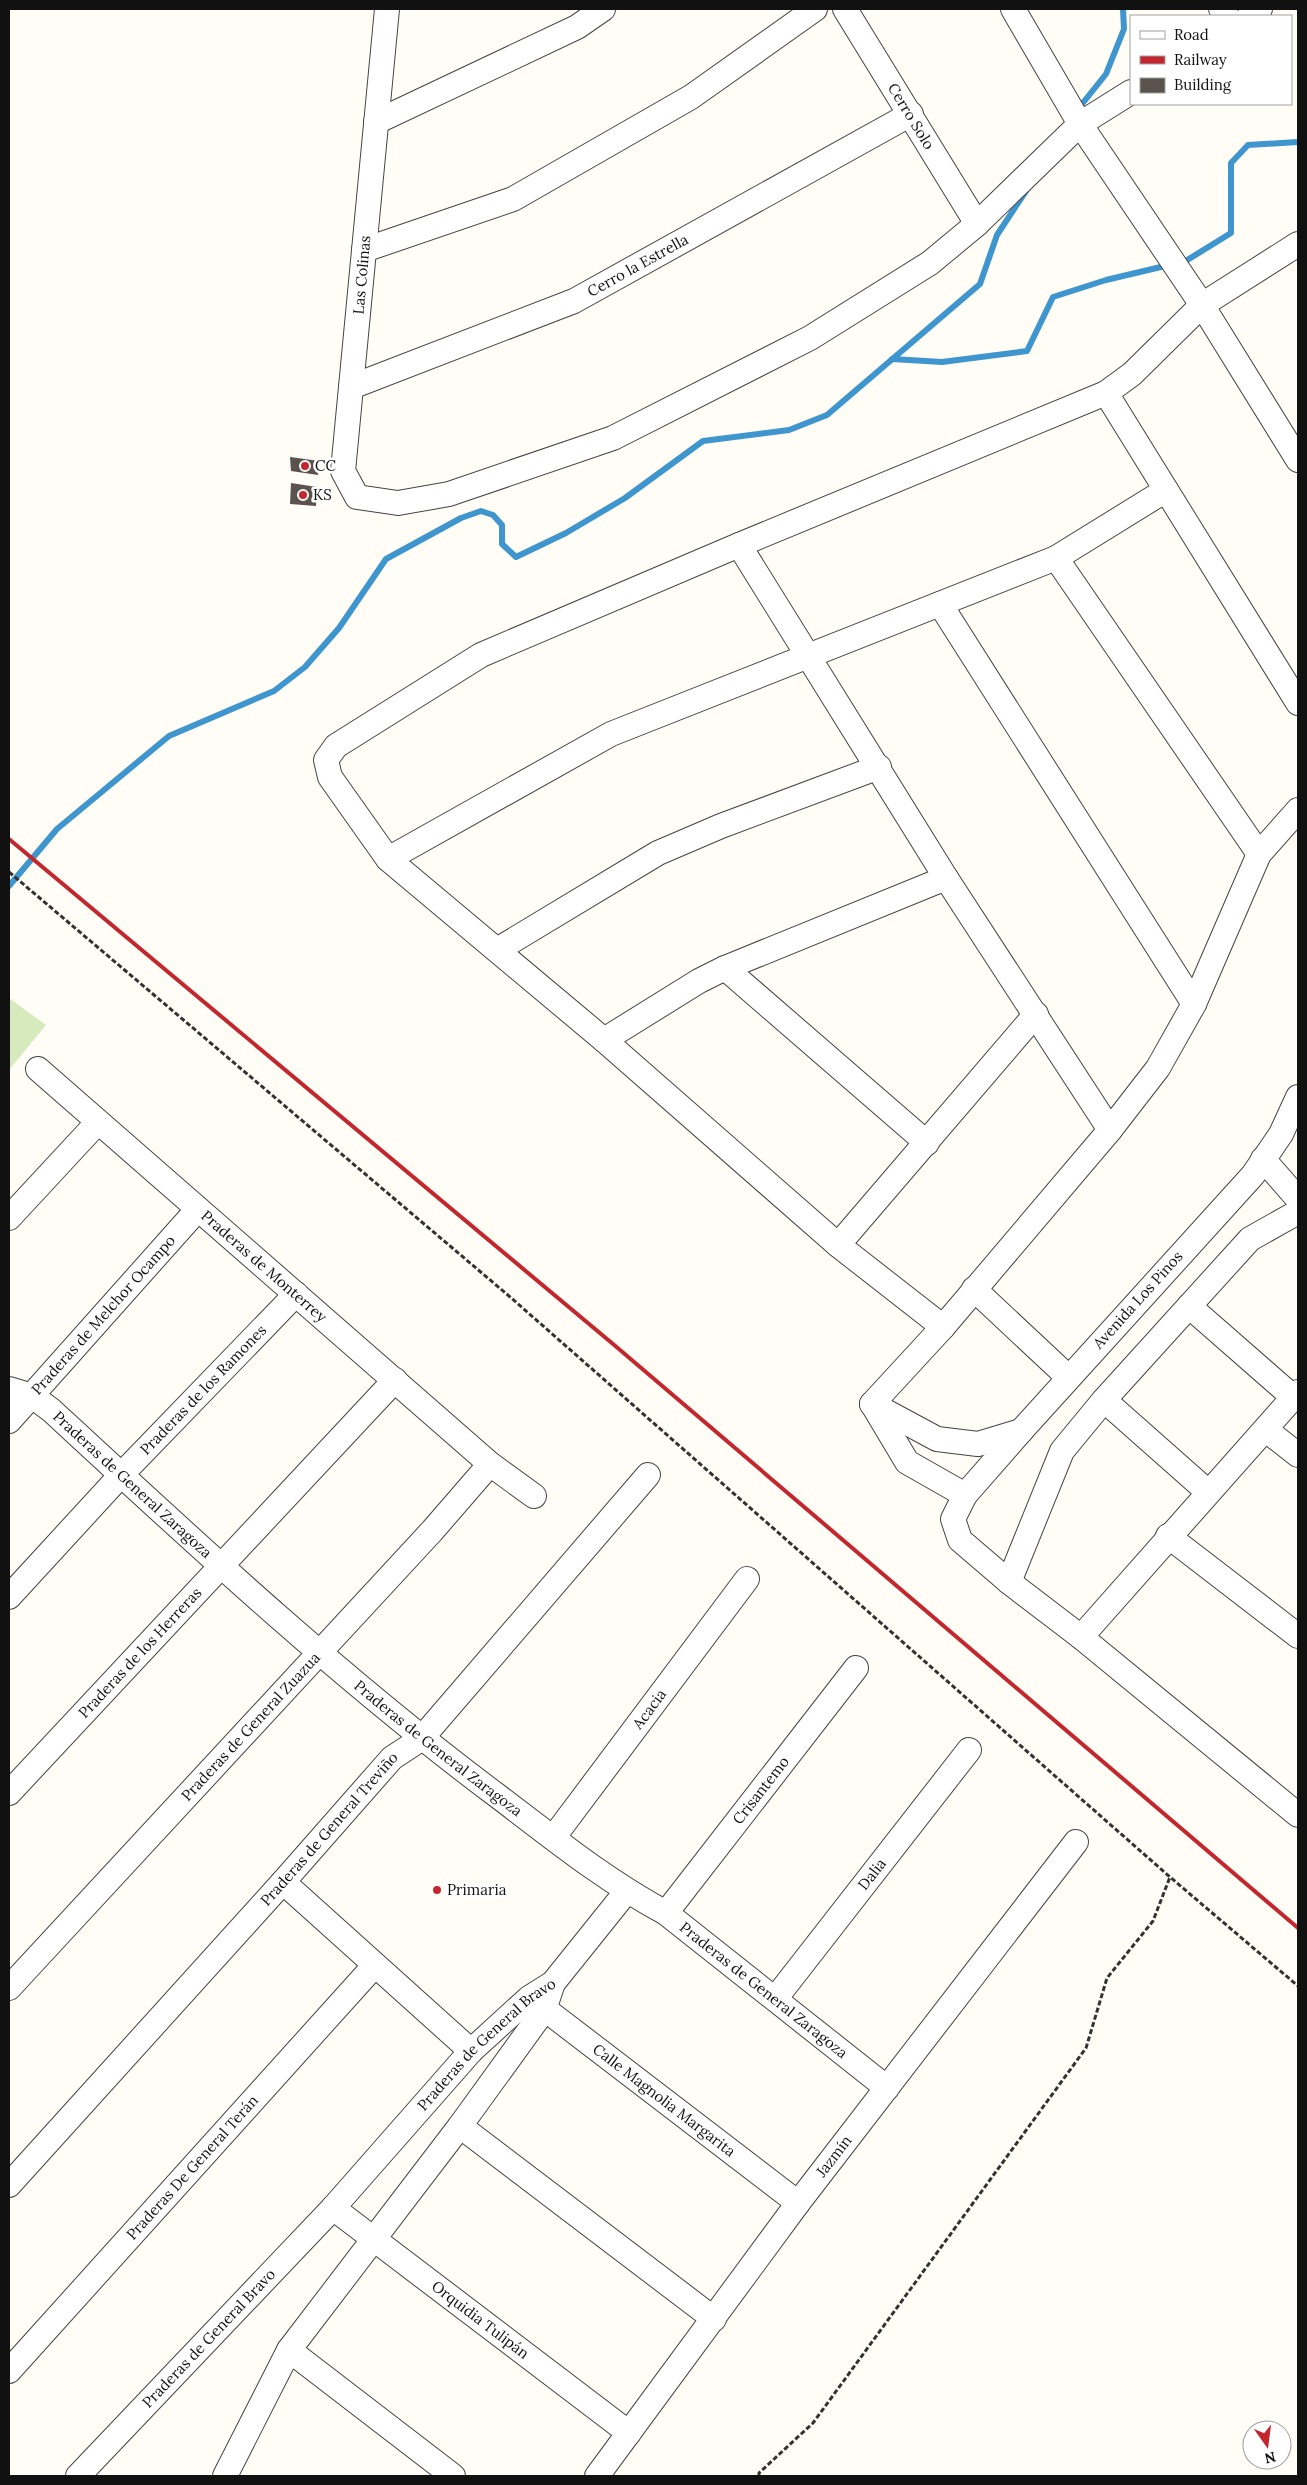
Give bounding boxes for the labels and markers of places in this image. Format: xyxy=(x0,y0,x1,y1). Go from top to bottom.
place label: CC xyxy=(315,456,336,475)
marker: CC xyxy=(299,460,311,472)
place label: KS xyxy=(313,485,332,504)
marker: KS xyxy=(297,489,309,501)
place label: Primaria xyxy=(447,1880,507,1899)
marker: Primaria xyxy=(431,1884,443,1896)

